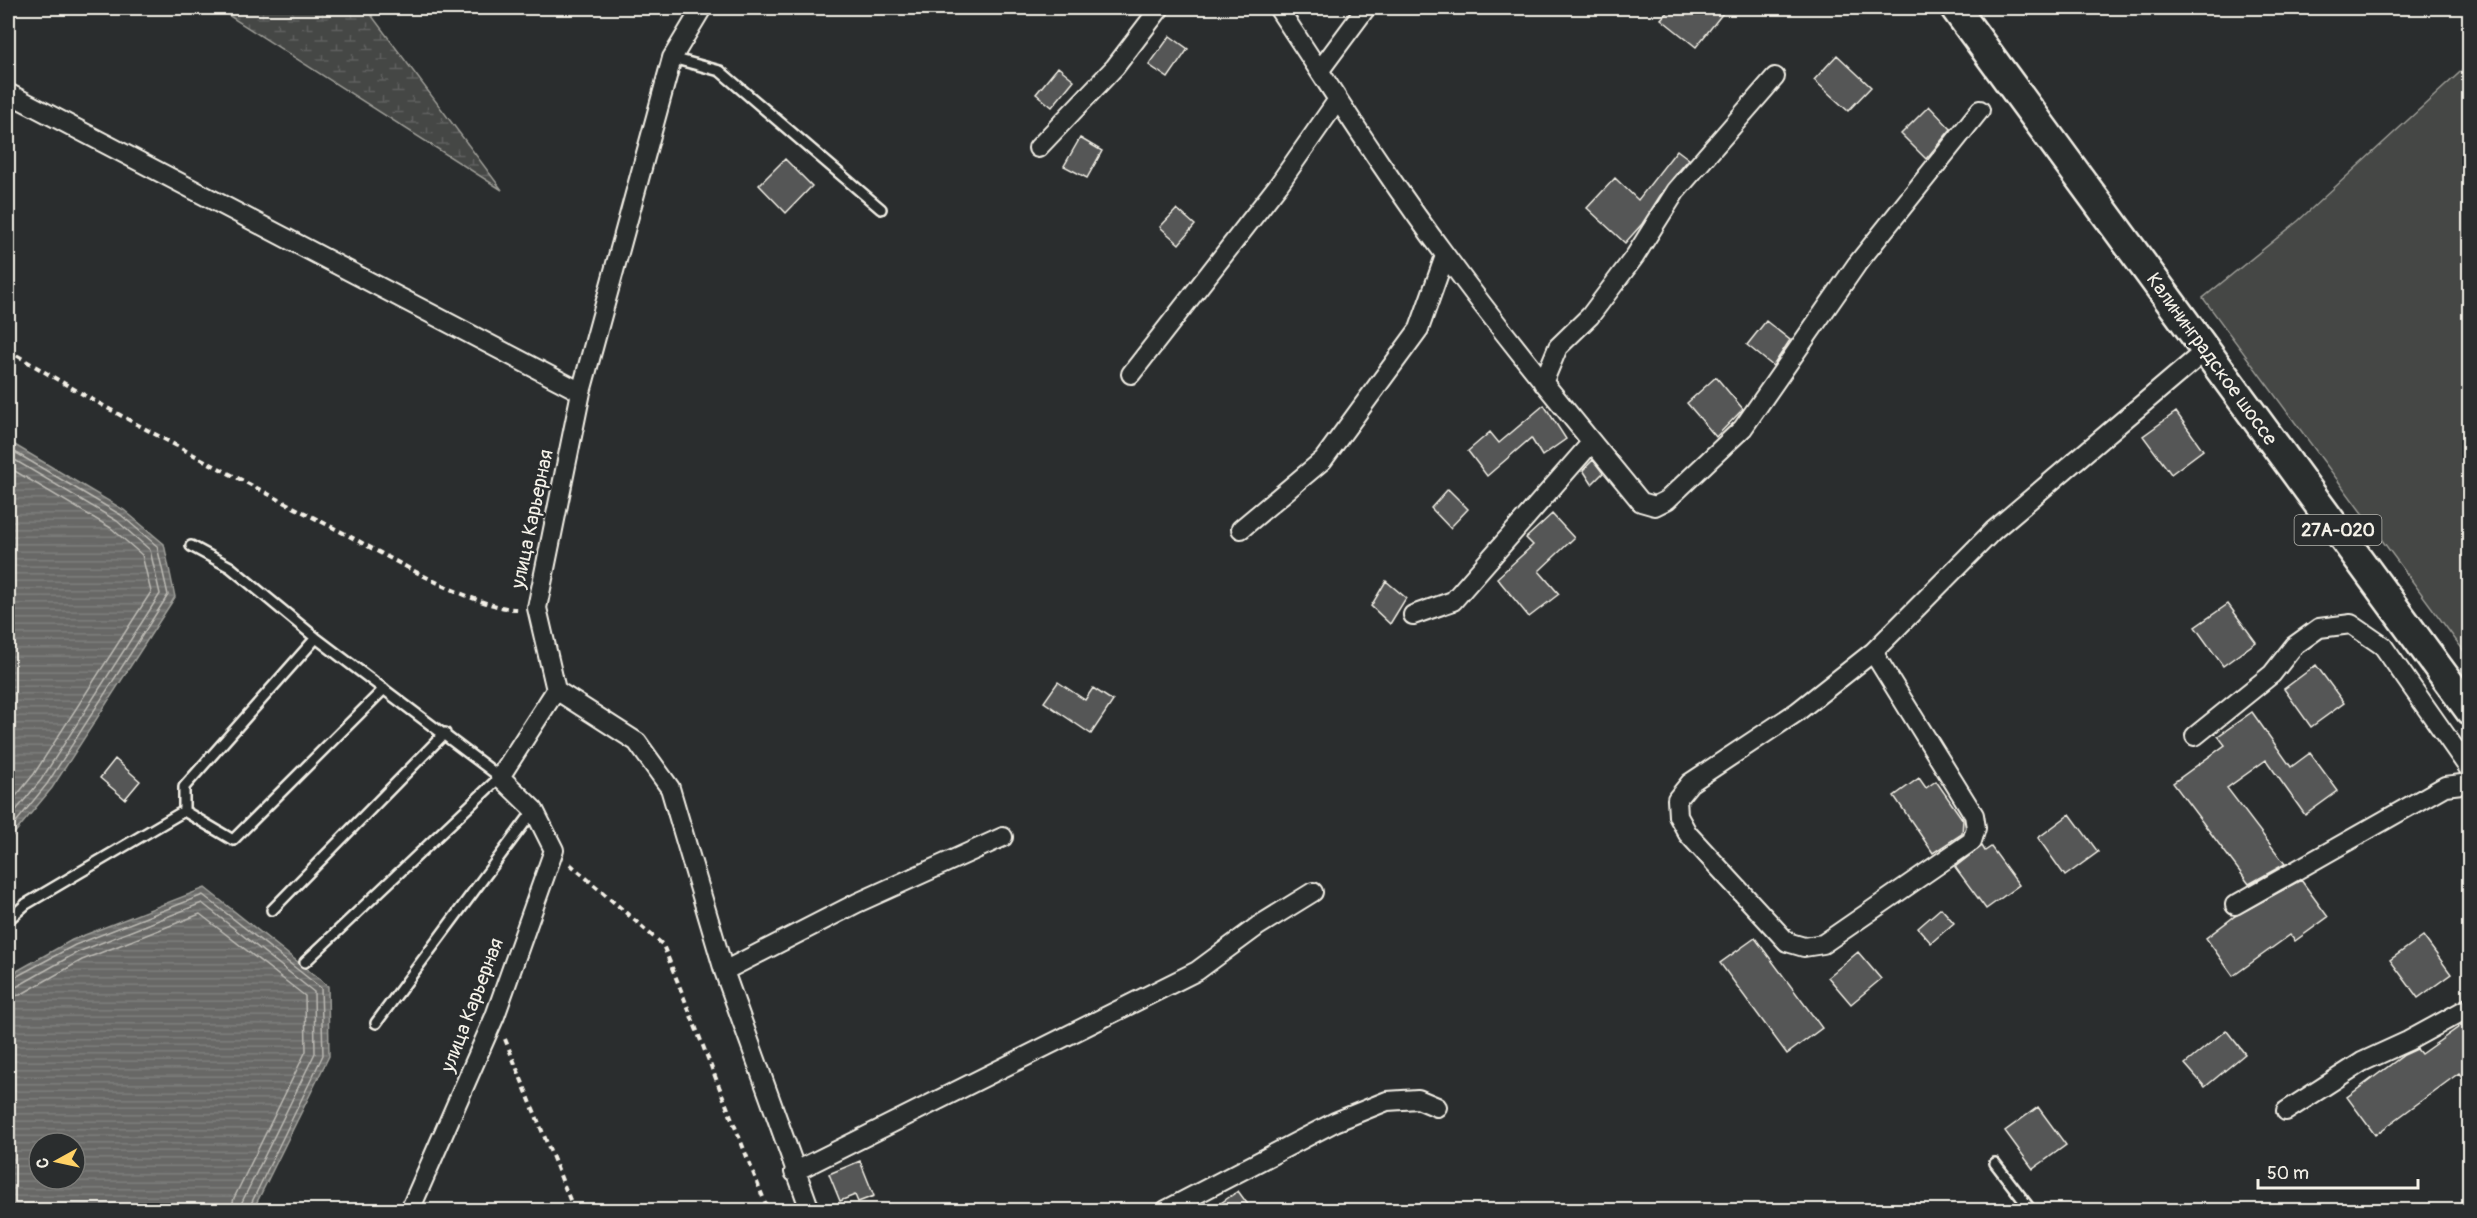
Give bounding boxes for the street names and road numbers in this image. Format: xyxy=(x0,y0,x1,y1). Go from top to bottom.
street label: Калининградское шоссе xyxy=(2141,268,2283,450)
street label: улица Карьерная xyxy=(505,447,559,592)
road number: 27А-020 xyxy=(2294,515,2382,545)
street label: улица Карьерная xyxy=(435,934,509,1076)

